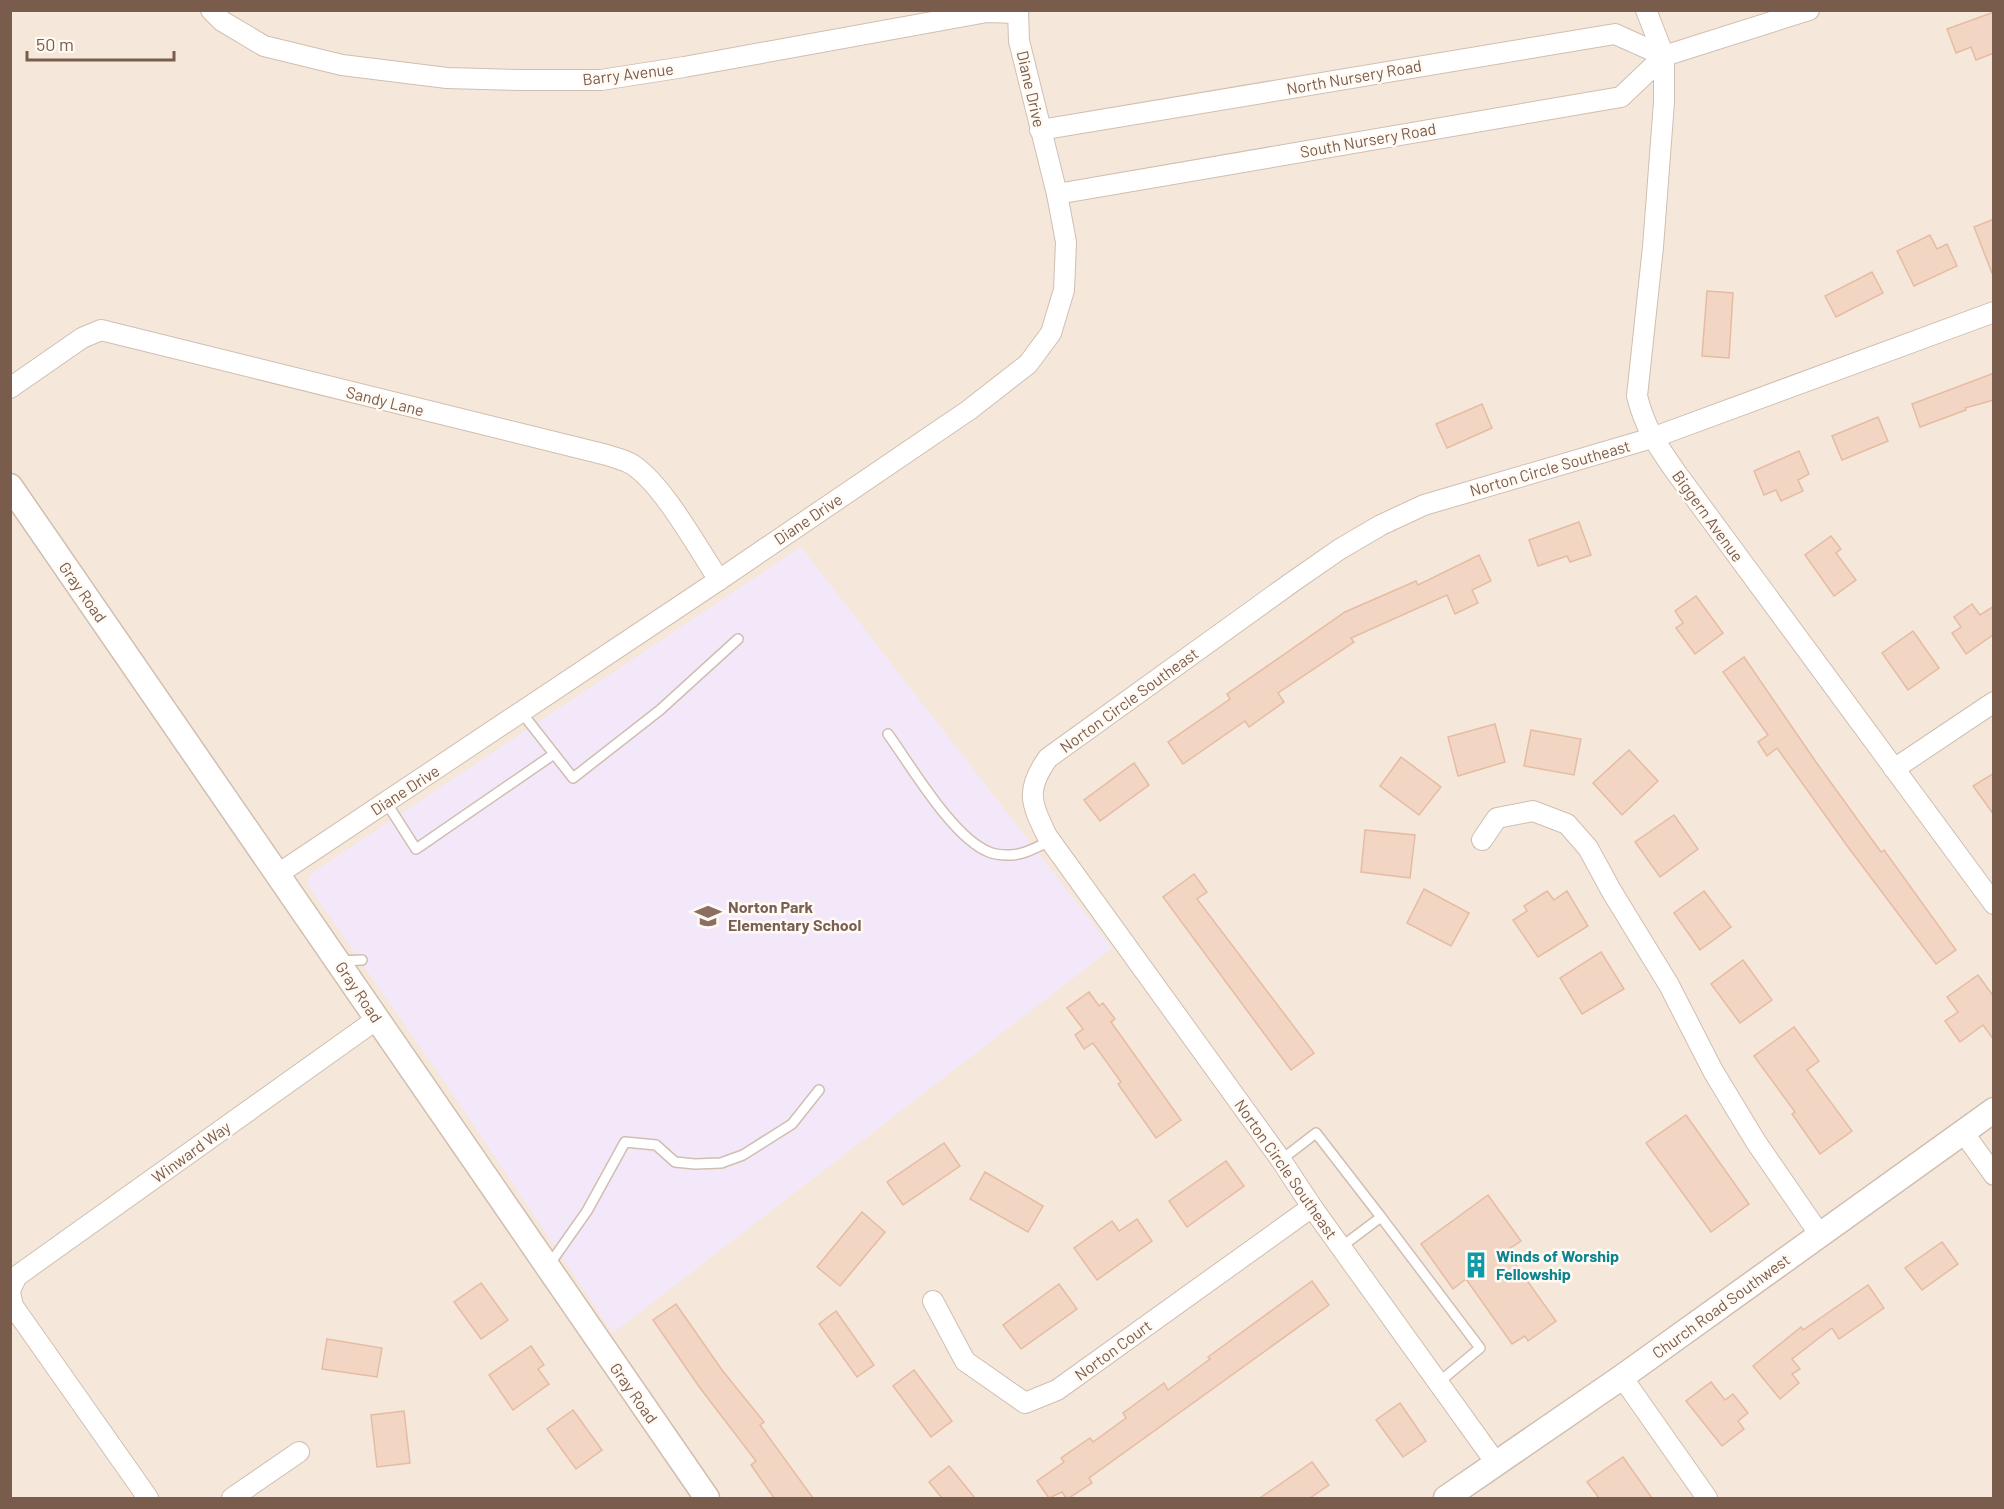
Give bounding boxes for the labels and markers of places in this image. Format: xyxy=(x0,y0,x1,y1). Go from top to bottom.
place label: Norton Park Elementary School xyxy=(728,897,862,934)
school or university icon: Norton Park Elementary School xyxy=(693,901,723,931)
place label: Winds of Worship Fellowship xyxy=(1496,1246,1619,1283)
building icon: Winds of Worship Fellowship xyxy=(1461,1250,1491,1280)

